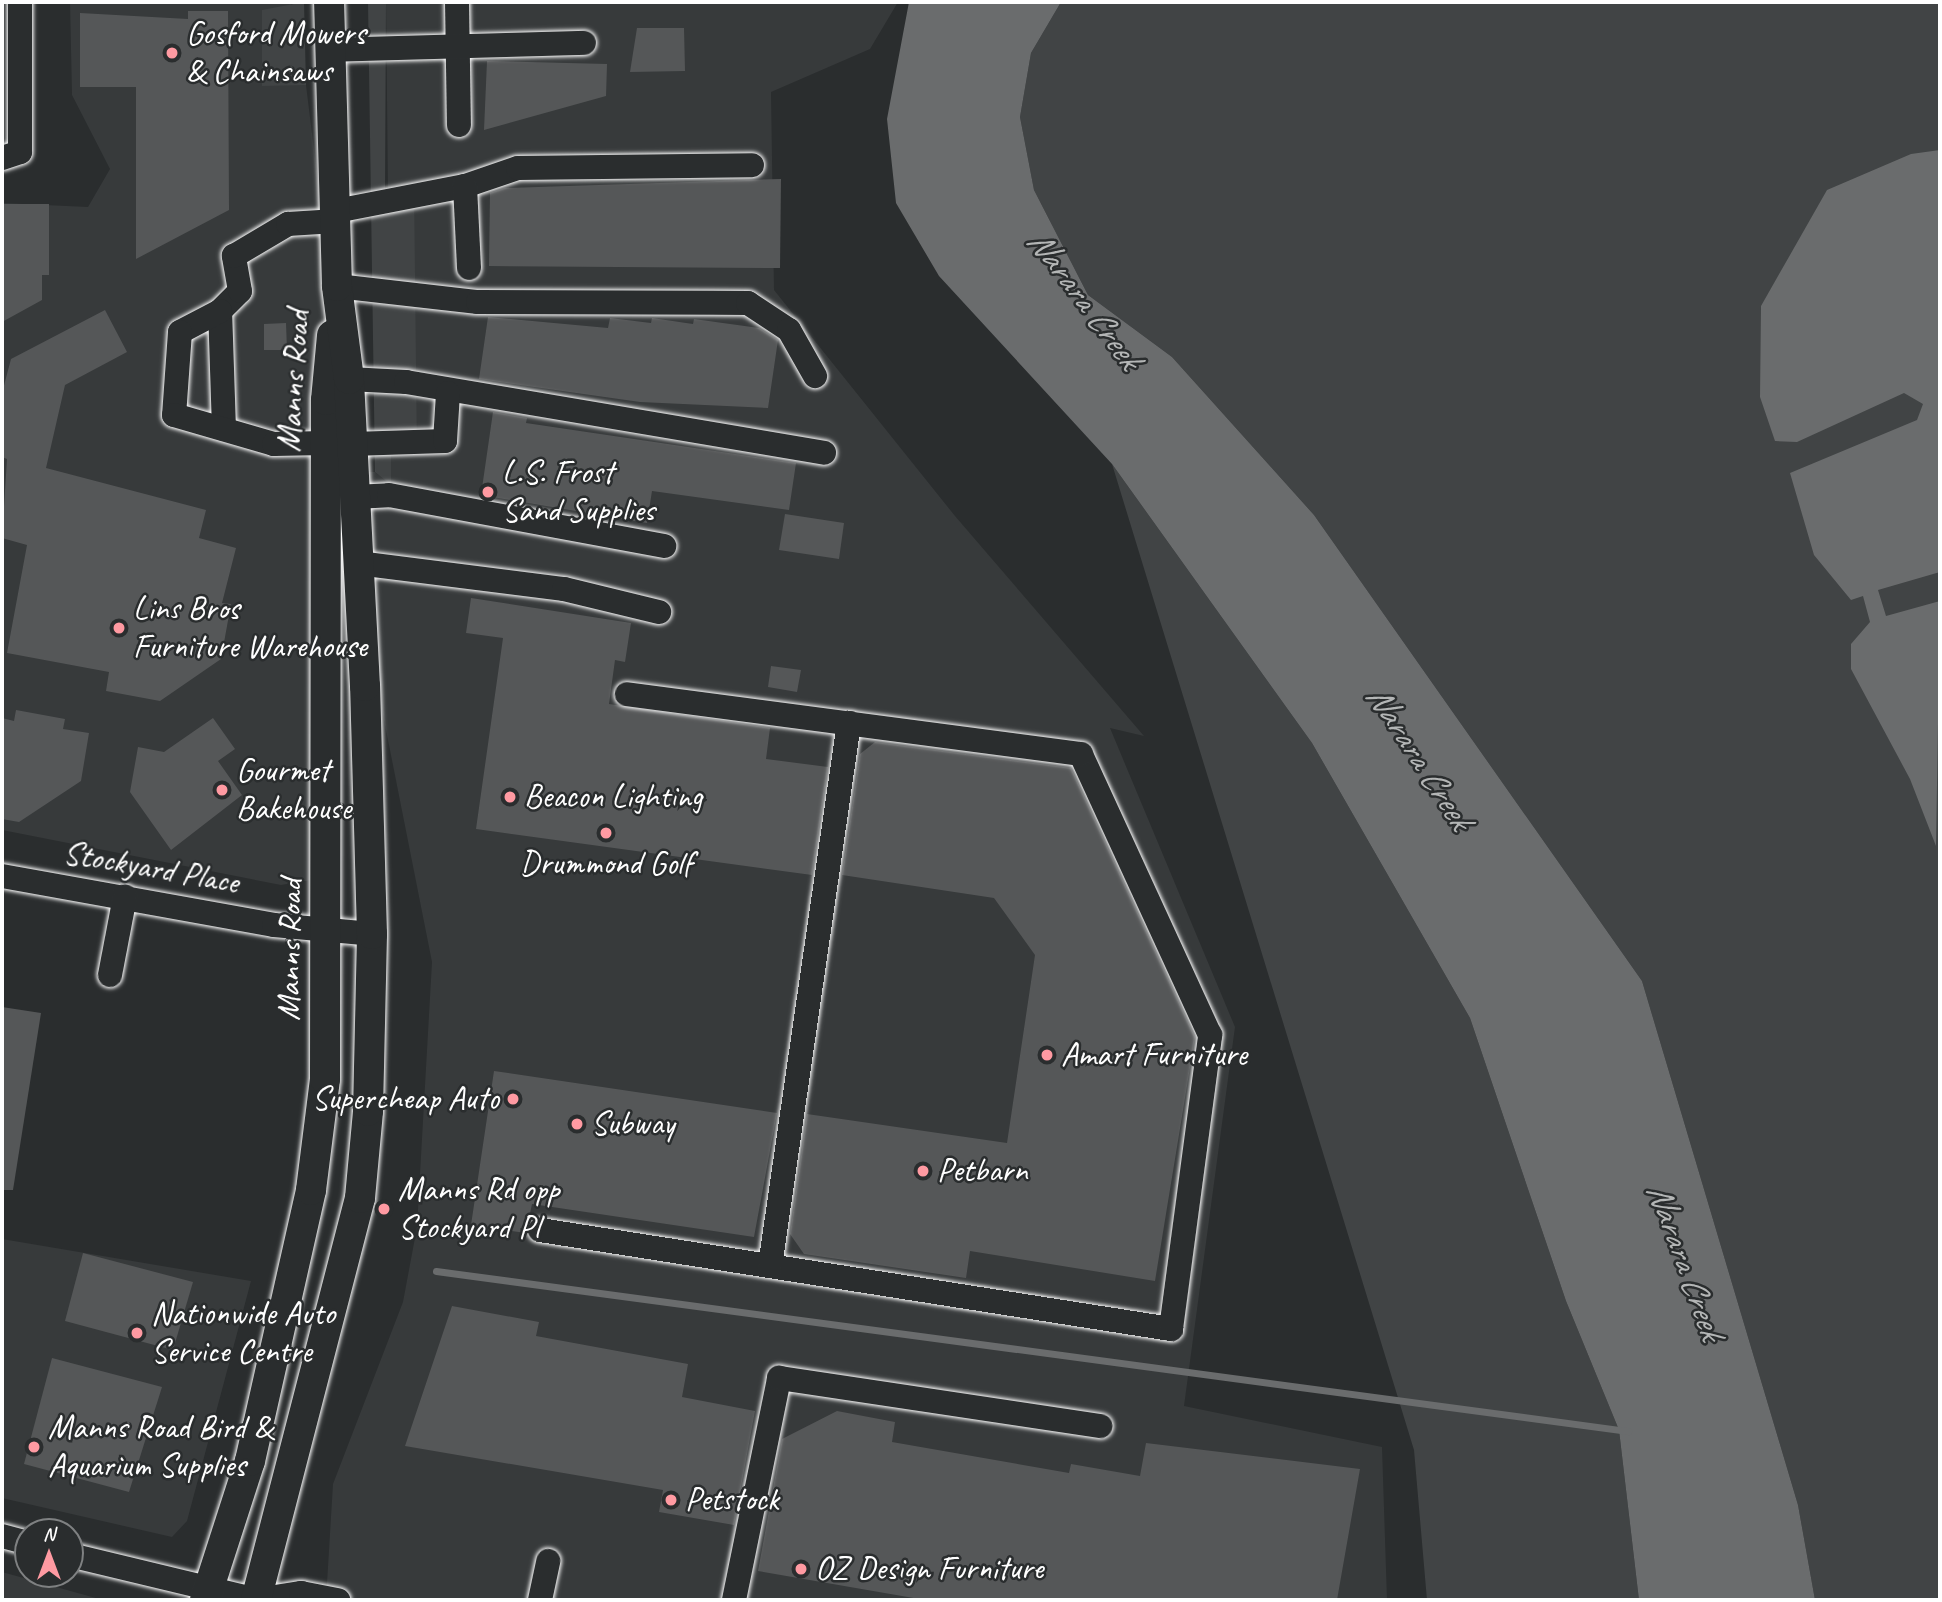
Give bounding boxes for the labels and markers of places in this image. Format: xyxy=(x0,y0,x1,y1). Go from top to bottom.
place label: Gosford Mowers & Chainsaws xyxy=(186,14,365,92)
marker: Gosford Mowers & Chainsaws xyxy=(164,45,180,61)
place label: L.S. Frost Sand Supplies xyxy=(502,453,654,531)
marker: L.S. Frost Sand Supplies xyxy=(480,484,496,500)
place label: Lins Bros Furniture Warehouse xyxy=(133,589,368,667)
marker: Lins Bros Furniture Warehouse xyxy=(111,620,127,636)
place label: Gourmet Bakehouse xyxy=(236,751,351,829)
place label: Beacon Lighting xyxy=(524,777,702,817)
marker: Gourmet Bakehouse xyxy=(214,782,230,798)
marker: Beacon Lighting xyxy=(502,789,518,805)
marker: Drummond Golf xyxy=(598,825,614,841)
place label: Drummond Golf xyxy=(520,844,692,884)
place label: Amart Furniture xyxy=(1061,1035,1247,1075)
marker: Amart Furniture xyxy=(1039,1047,1055,1063)
place label: Supercheap Auto xyxy=(312,1079,499,1119)
marker: Supercheap Auto xyxy=(505,1091,521,1107)
place label: Subway xyxy=(591,1104,674,1144)
marker: Subway xyxy=(569,1116,585,1132)
place label: Petbarn xyxy=(937,1151,1028,1191)
marker: Petbarn xyxy=(915,1163,931,1179)
place label: Manns Rd opp Stockyard Pl xyxy=(398,1170,560,1248)
marker: Manns Rd opp Stockyard Pl xyxy=(376,1201,392,1217)
place label: Nationwide Auto Service Centre xyxy=(151,1294,335,1372)
marker: Nationwide Auto Service Centre xyxy=(129,1325,145,1341)
place label: Manns Road Bird & Aquarium Supplies xyxy=(48,1408,273,1486)
marker: Manns Road Bird & Aquarium Supplies xyxy=(26,1439,42,1455)
place label: Petstock xyxy=(685,1480,779,1520)
marker: Petstock xyxy=(663,1492,679,1508)
place label: OZ Design Furniture xyxy=(815,1549,1044,1589)
marker: OZ Design Furniture xyxy=(793,1561,809,1577)

